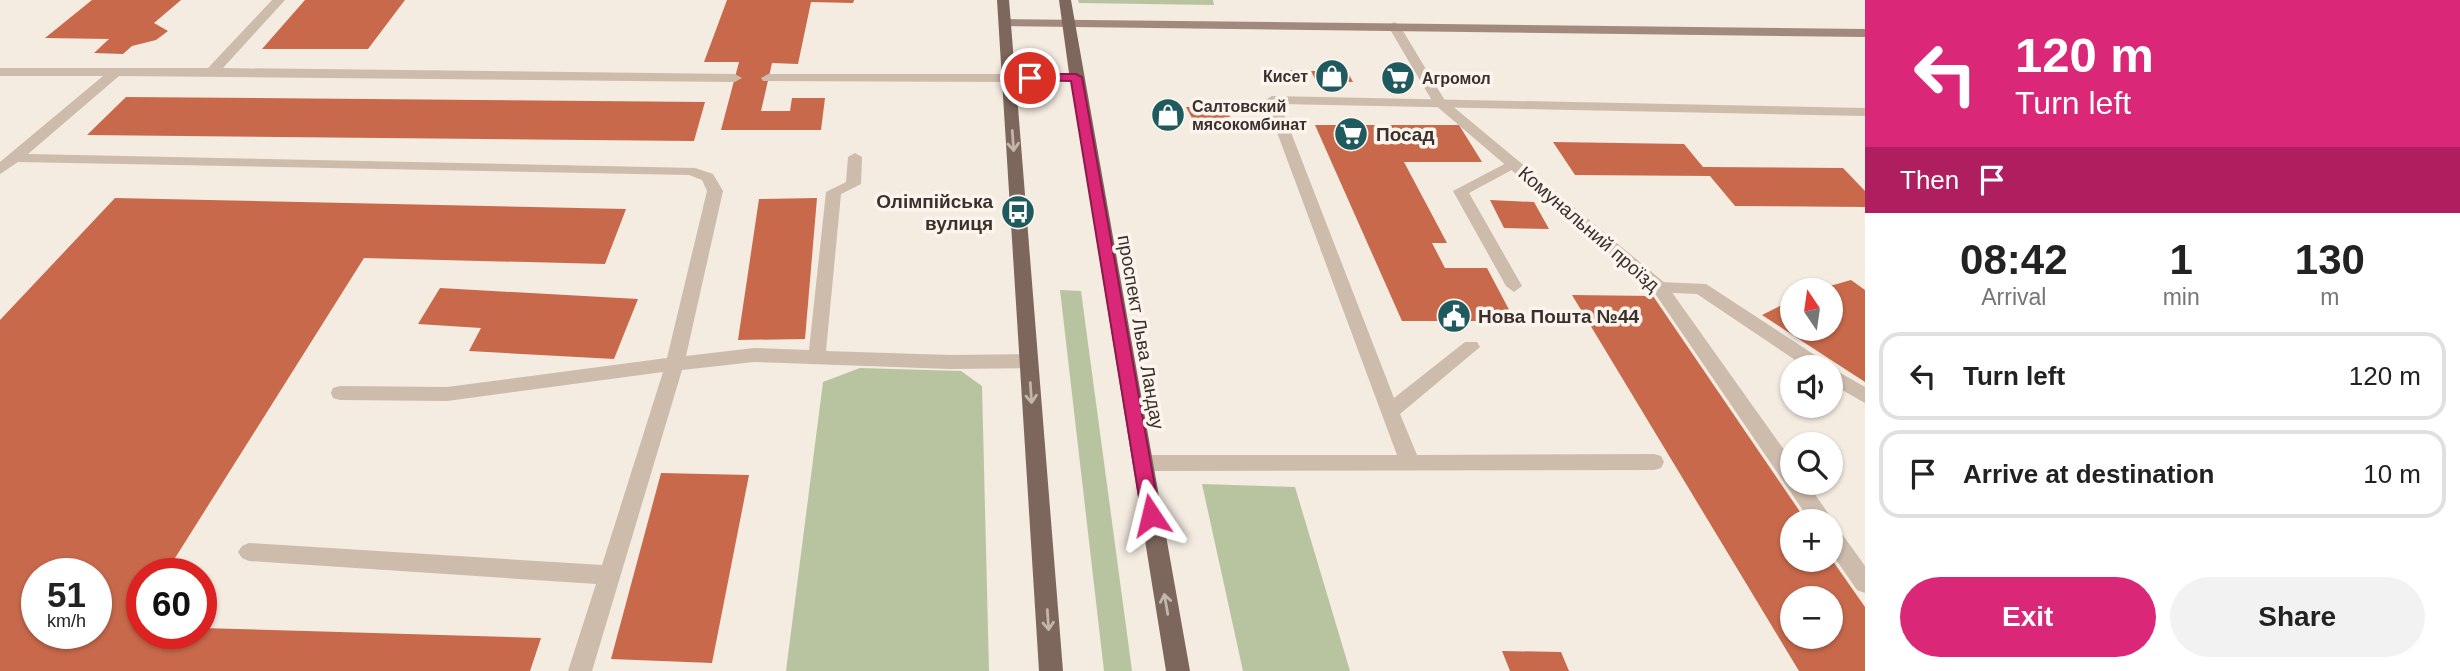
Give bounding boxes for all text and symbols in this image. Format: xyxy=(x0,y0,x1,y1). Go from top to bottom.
icon: left xyxy=(1900,28,1991,119)
text: 120 m xyxy=(2015,28,2154,82)
pin xyxy=(1000,48,1060,108)
shop icon: Кисет xyxy=(1313,57,1351,95)
icon: arrive xyxy=(1011,59,1049,97)
supermarket icon: Агромол xyxy=(1379,59,1417,97)
place label: Кисет xyxy=(1263,68,1308,85)
place label: Агромол xyxy=(1422,70,1491,87)
text: Turn left xyxy=(2015,85,2131,121)
shop icon: Салтовский мясокомбинат xyxy=(1149,96,1187,134)
place label: Салтовский мясокомбинат xyxy=(1192,98,1307,133)
supermarket icon: Посад xyxy=(1332,115,1370,153)
place label: Посад xyxy=(1376,124,1434,145)
one-way arrow xyxy=(1007,130,1020,152)
icon: arrive xyxy=(1973,161,2011,199)
street label: Комунальний проїзд xyxy=(1514,162,1664,296)
text: Then xyxy=(1900,165,1959,195)
place label: Олімпійська вулиця xyxy=(876,191,993,234)
bus stop icon: Олімпійська вулиця xyxy=(999,193,1037,231)
street label: проспект Льва Ландау xyxy=(1114,233,1169,431)
text: 08:42 xyxy=(1960,236,2068,283)
text: 1 xyxy=(2169,236,2193,283)
text: 130 xyxy=(2295,236,2365,283)
north arrow xyxy=(1780,278,1843,341)
map controls xyxy=(1780,278,1843,649)
text: Arrival xyxy=(1981,284,2046,310)
text: min xyxy=(2163,284,2200,310)
text: m xyxy=(2320,284,2339,310)
public building icon: Нова Пошта №44 xyxy=(1435,297,1473,335)
place label: Нова Пошта №44 xyxy=(1478,306,1640,327)
button: sound xyxy=(1780,355,1843,418)
icon: left xyxy=(1904,357,1942,395)
text: Turn left xyxy=(1963,361,2065,391)
text: 120 m xyxy=(2349,361,2421,391)
one-way arrow xyxy=(1025,381,1038,403)
button: search xyxy=(1780,432,1843,495)
icon: arrive xyxy=(1904,455,1942,493)
text: Arrive at destination xyxy=(1963,459,2214,489)
text: 10 m xyxy=(2363,459,2421,489)
position arrow xyxy=(1114,478,1188,552)
button: + xyxy=(1780,509,1843,572)
speed limit sign: 60 xyxy=(126,558,217,649)
text: 51 xyxy=(47,575,86,614)
button: Exit xyxy=(1900,577,2156,657)
button: Share xyxy=(2170,577,2425,657)
button: − xyxy=(1780,586,1843,649)
one-way arrow xyxy=(1159,593,1172,616)
one-way arrow xyxy=(1041,608,1054,631)
text: km/h xyxy=(47,611,86,631)

